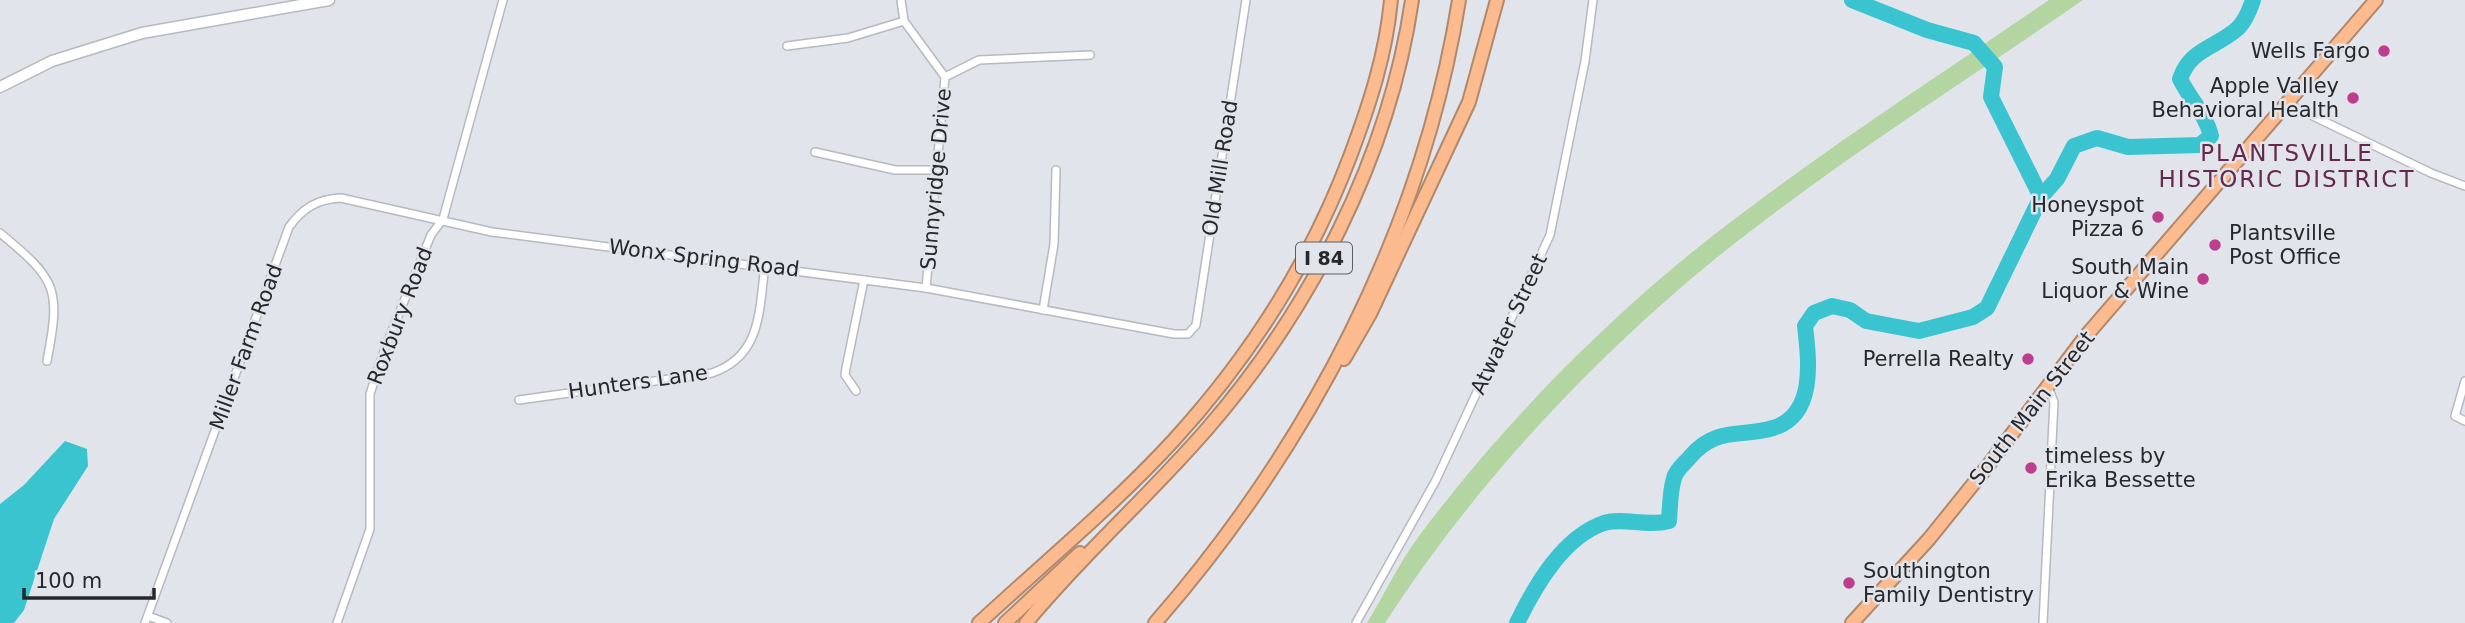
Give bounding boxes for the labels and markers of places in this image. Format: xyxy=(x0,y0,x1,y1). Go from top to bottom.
place label: Wells Fargo xyxy=(2251,39,2370,63)
marker: Wells Fargo xyxy=(2376,43,2392,59)
place label: Apple Valley Behavioral Health xyxy=(2151,74,2339,122)
marker: Apple Valley Behavioral Health xyxy=(2345,90,2361,106)
place label: Honeyspot Pizza 6 xyxy=(2031,193,2144,241)
marker: Honeyspot Pizza 6 xyxy=(2150,209,2166,225)
place label: Plantsville Post Office xyxy=(2229,221,2341,269)
marker: Plantsville Post Office xyxy=(2207,237,2223,253)
place label: South Main Liquor & Wine xyxy=(2041,255,2189,303)
marker: South Main Liquor & Wine xyxy=(2195,271,2211,287)
place label: Perrella Realty xyxy=(1863,347,2014,371)
marker: Perrella Realty xyxy=(2020,351,2036,367)
place label: timeless by Erika Bessette xyxy=(2045,444,2196,492)
marker: timeless by Erika Bessette xyxy=(2023,460,2039,476)
place label: Southington Family Dentistry xyxy=(1863,559,2034,607)
marker: Southington Family Dentistry xyxy=(1841,575,1857,591)

